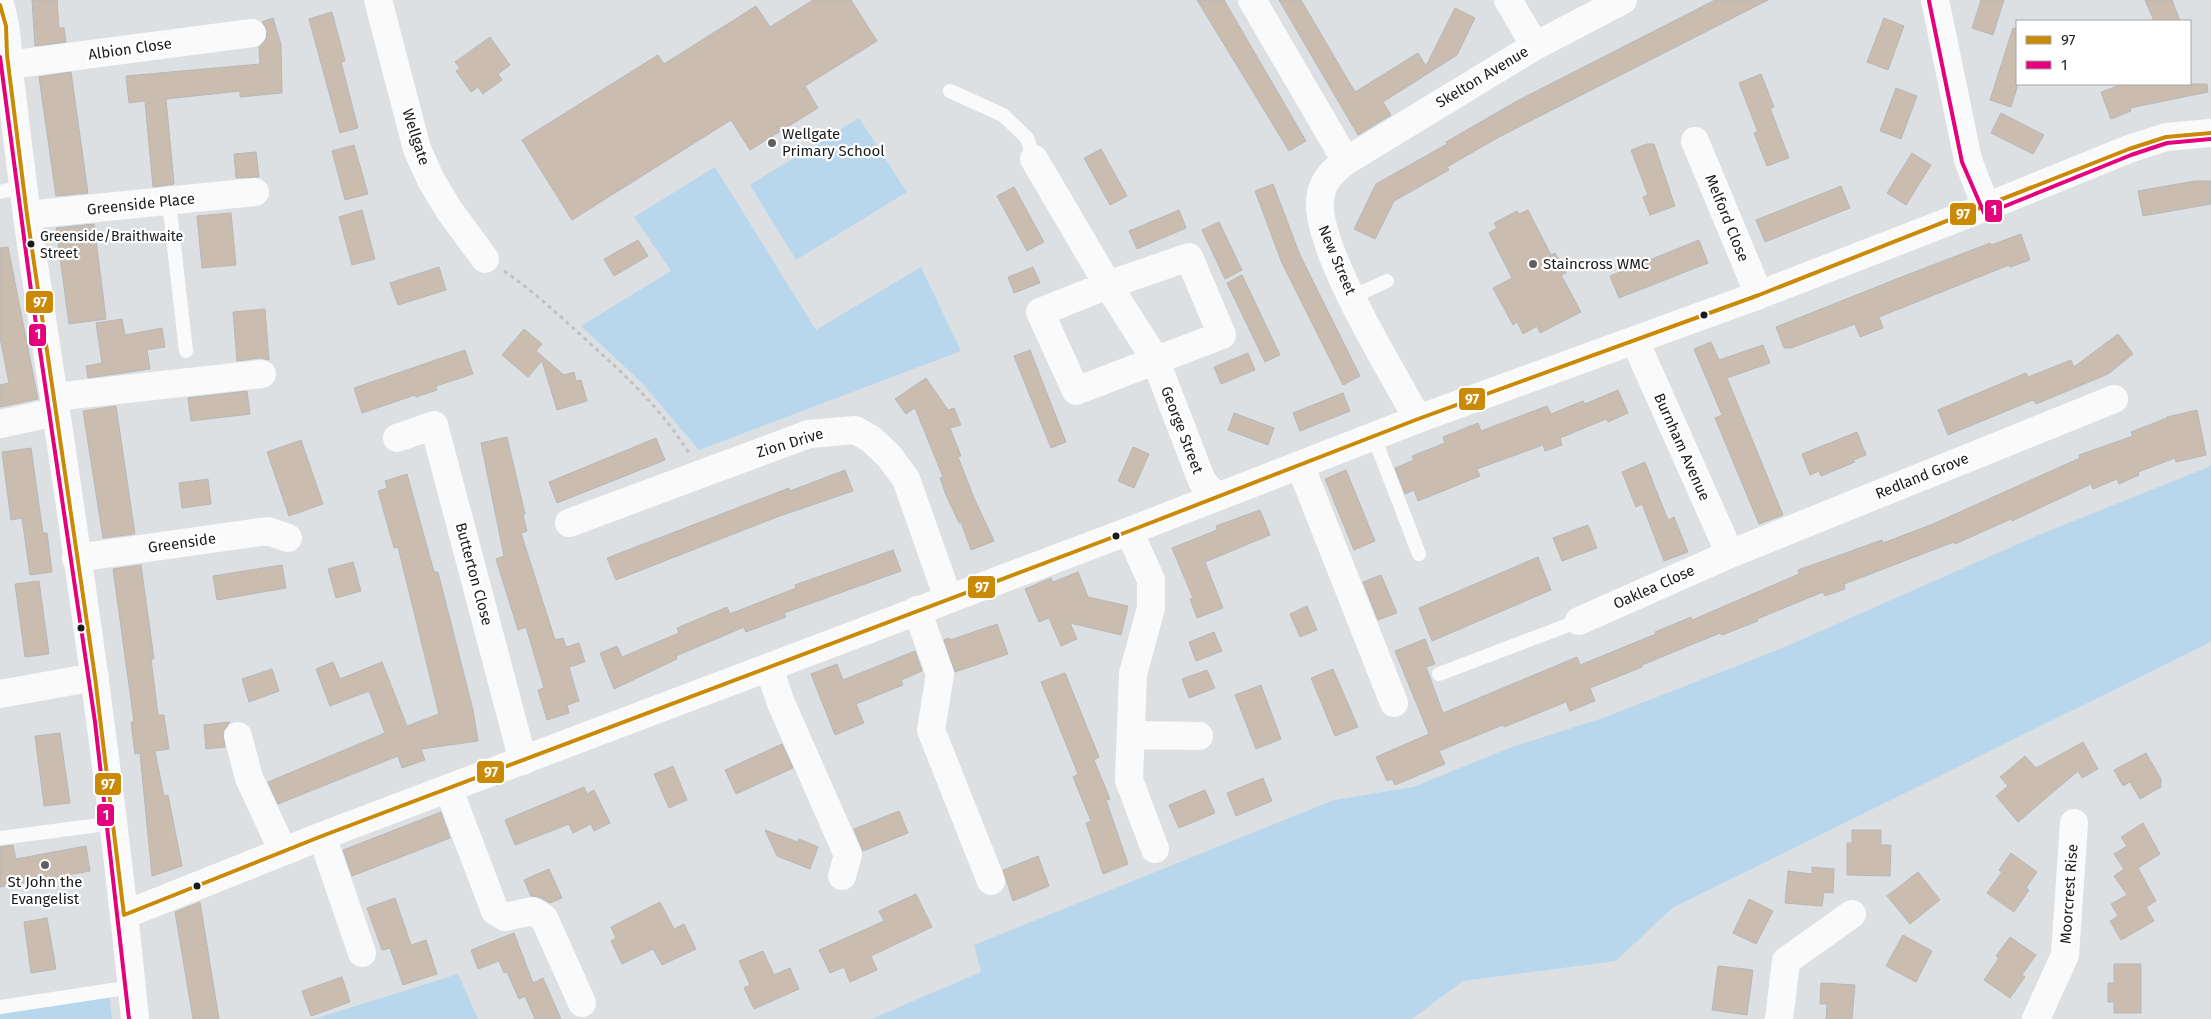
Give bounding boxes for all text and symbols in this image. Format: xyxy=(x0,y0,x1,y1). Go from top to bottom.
legend xyxy=(2016,20,2191,85)
text: 97 xyxy=(2061,31,2076,49)
street label: Albion Close xyxy=(87,34,173,64)
street label: Skelton Avenue xyxy=(1432,42,1532,112)
text: 1 xyxy=(2061,56,2068,74)
street label: Wellgate xyxy=(398,107,434,167)
place label: Wellgate Primary School xyxy=(782,125,885,160)
marker: Wellgate Primary School xyxy=(766,137,778,149)
street label: Melford Close xyxy=(1701,172,1753,264)
street label: Greenside Place xyxy=(86,189,196,219)
line badge: 1 xyxy=(1984,199,2003,223)
line badge: 97 xyxy=(1949,202,1977,226)
text: 1 xyxy=(1991,202,1997,219)
text: 97 xyxy=(1956,206,1971,223)
street label: New Street xyxy=(1314,222,1360,298)
place label: Greenside/Braithwaite Street xyxy=(40,228,183,262)
marker: Greenside/Braithwaite Street xyxy=(26,239,36,249)
place label: Staincross WMC xyxy=(1543,255,1650,273)
marker: Staincross WMC xyxy=(1527,258,1539,270)
line badge: 97 xyxy=(25,290,54,314)
text: 97 xyxy=(33,294,48,311)
unlabelled marker xyxy=(1699,310,1709,320)
line badge: 1 xyxy=(28,323,47,347)
text: 1 xyxy=(35,326,41,343)
street label: George Street xyxy=(1157,384,1207,477)
line badge: 97 xyxy=(1458,387,1486,411)
street label: Burnham Avenue xyxy=(1650,390,1714,504)
text: 97 xyxy=(1465,391,1480,408)
street label: Zion Drive xyxy=(754,424,826,462)
street label: Redland Grove xyxy=(1873,449,1971,503)
street label: Butterton Close xyxy=(452,521,496,627)
street label: Greenside xyxy=(147,529,217,557)
unlabelled marker xyxy=(1111,531,1121,541)
street label: Oaklea Close xyxy=(1611,561,1697,613)
line badge: 97 xyxy=(967,575,996,599)
text: 97 xyxy=(975,579,990,596)
unlabelled marker xyxy=(76,623,86,633)
line badge: 97 xyxy=(476,760,505,784)
text: 97 xyxy=(484,764,499,781)
line badge: 97 xyxy=(94,772,122,796)
text: 97 xyxy=(101,776,116,793)
line badge: 1 xyxy=(96,803,115,827)
text: 1 xyxy=(103,807,109,824)
street label: Moorcrest Rise xyxy=(2057,843,2081,945)
marker: St John the Evangelist xyxy=(39,859,51,871)
place label: St John the Evangelist xyxy=(8,873,82,908)
unlabelled marker xyxy=(192,881,202,891)

